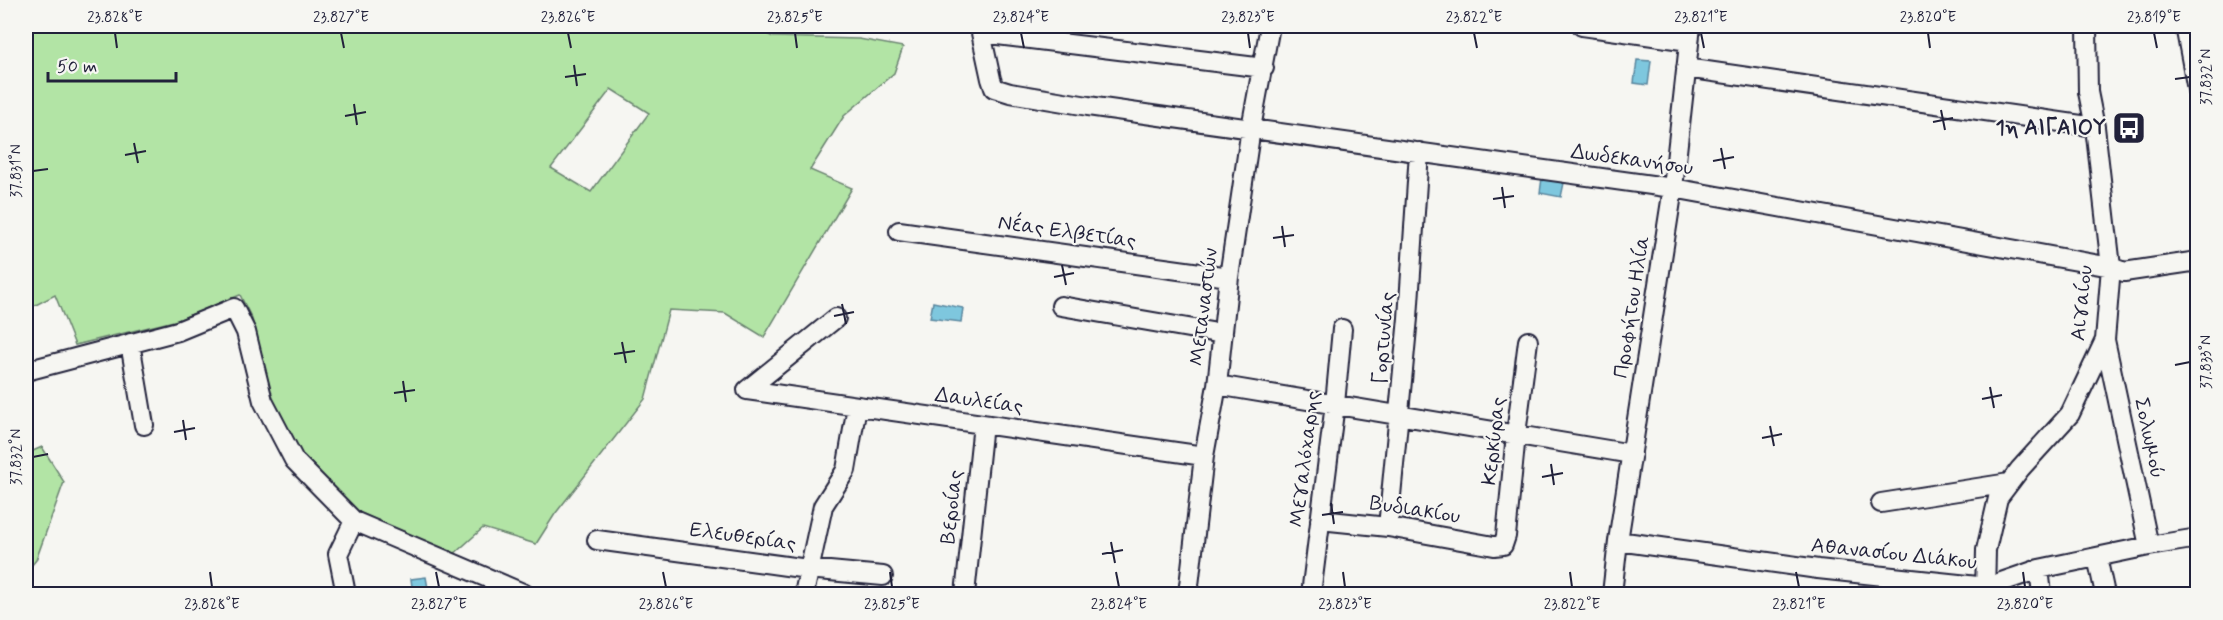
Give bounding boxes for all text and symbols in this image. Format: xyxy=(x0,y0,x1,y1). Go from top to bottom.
text: 23.828°E xyxy=(87,8,143,28)
text: 23.827°E xyxy=(313,8,369,28)
text: 23.826°E xyxy=(541,8,595,28)
text: 23.825°E xyxy=(767,8,823,28)
text: 23.824°E xyxy=(993,8,1049,28)
text: 23.823°E xyxy=(1221,8,1275,28)
text: 23.822°E xyxy=(1446,8,1502,28)
text: 23.821°E xyxy=(1674,8,1728,28)
text: 23.820°E xyxy=(1900,8,1956,28)
text: 23.819°E xyxy=(2127,8,2181,28)
scale bar xyxy=(48,45,176,83)
text: 37.832°N xyxy=(2197,49,2217,105)
text: 50 m xyxy=(57,55,97,79)
bus stop icon: 1η ΑΙΓΑΙΟΥ xyxy=(2111,110,2147,146)
place label: 1η ΑΙΓΑΙΟΥ xyxy=(1995,114,2106,142)
street label: Δωδεκανήσου xyxy=(1569,138,1695,182)
text: 37.831°N xyxy=(7,144,27,198)
street label: Νέας Ελβετίας xyxy=(996,207,1138,256)
street label: Προφήτου Ηλία xyxy=(1607,234,1657,380)
street label: Μεταναστών xyxy=(1183,246,1225,368)
street label: Αιγαίου xyxy=(2064,264,2100,342)
street label: Γορτυνίας xyxy=(1366,291,1402,385)
text: 37.833°N xyxy=(2197,335,2217,389)
street label: Δαυλείας xyxy=(933,381,1025,421)
street label: Μεγαλόχαρης xyxy=(1283,389,1327,529)
street label: Σολωμού xyxy=(2127,395,2171,481)
street label: Κερκύρας xyxy=(1475,396,1513,486)
text: 37.832°N xyxy=(7,429,27,485)
street label: Βεροίας xyxy=(934,469,970,545)
street label: Βυδιακίου xyxy=(1368,489,1462,531)
street label: Ελευθερίας xyxy=(688,516,798,558)
street label: Αθανασίου Διάκου xyxy=(1810,531,1978,577)
text: 23.828°E xyxy=(184,595,240,615)
text: 23.827°E xyxy=(411,595,467,615)
text: 23.826°E xyxy=(639,595,693,615)
text: 23.825°E xyxy=(864,595,920,615)
text: 23.824°E xyxy=(1091,595,1147,615)
text: 23.823°E xyxy=(1318,595,1372,615)
text: 23.822°E xyxy=(1544,595,1600,615)
text: 23.821°E xyxy=(1772,595,1826,615)
text: 23.820°E xyxy=(1997,595,2053,615)

